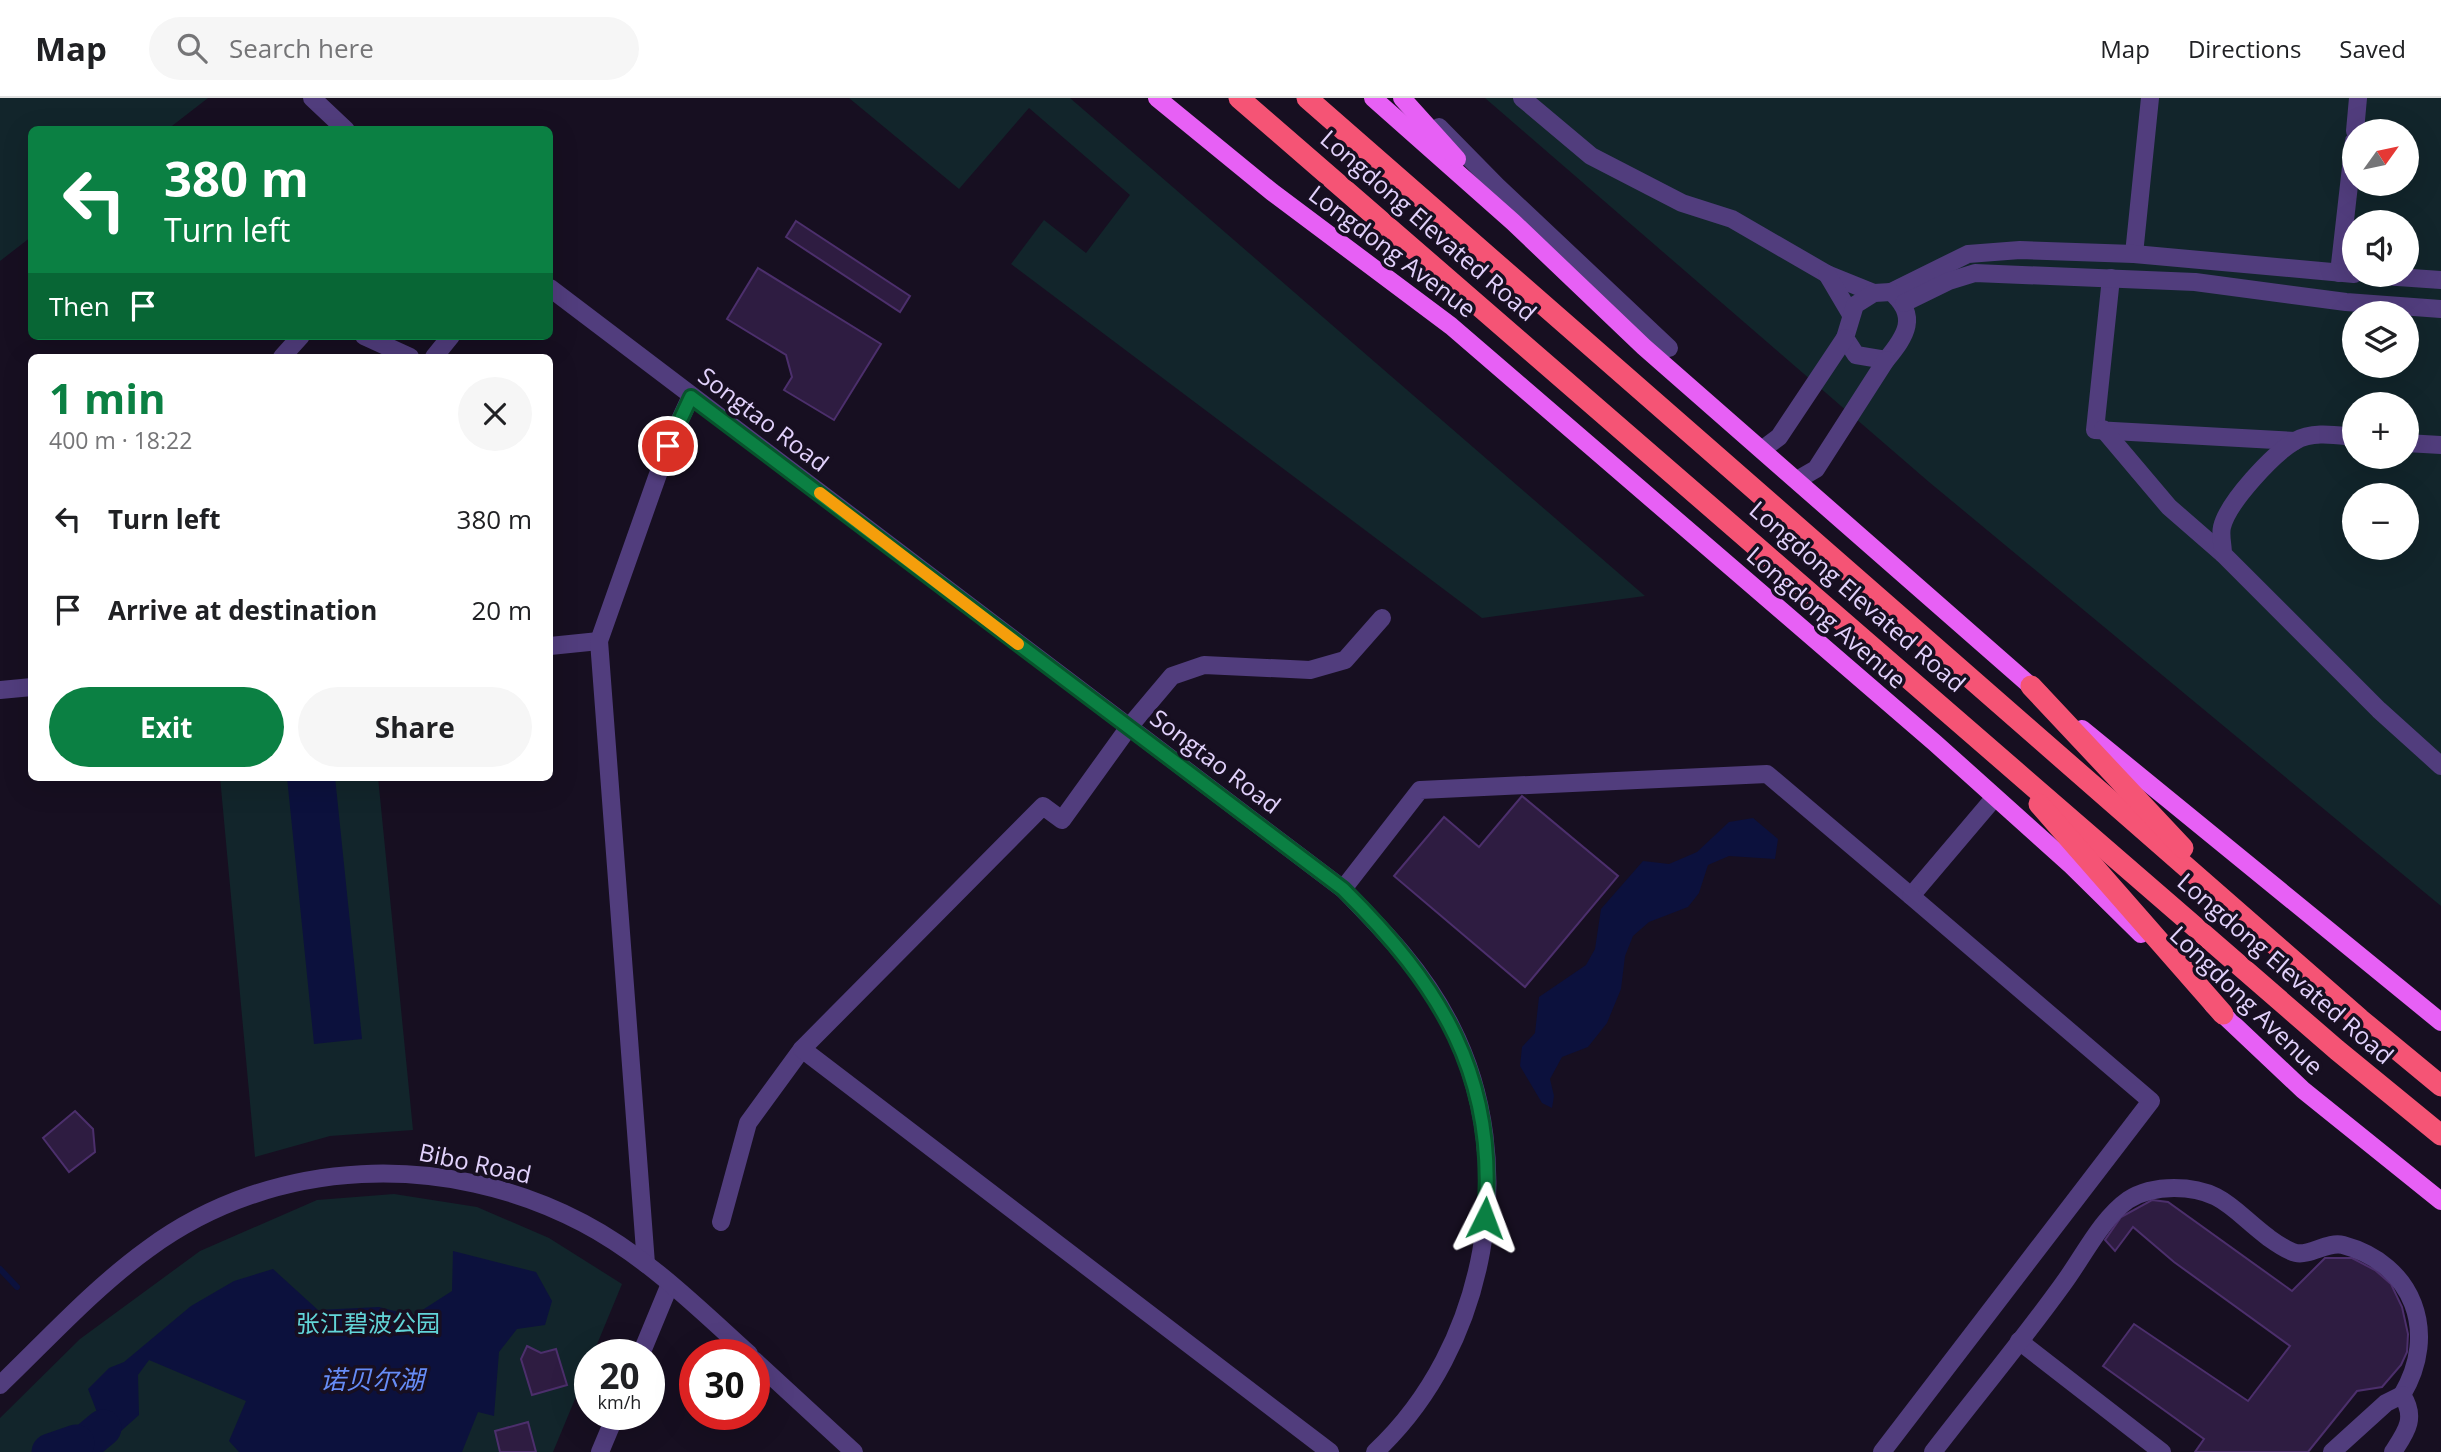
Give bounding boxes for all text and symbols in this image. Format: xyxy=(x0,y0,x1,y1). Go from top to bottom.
search box xyxy=(149,17,639,80)
text: Map xyxy=(35,26,107,71)
icon: search xyxy=(173,29,211,67)
text: Search here xyxy=(229,30,374,66)
text: Map xyxy=(2100,32,2150,65)
text: Directions xyxy=(2188,32,2301,65)
text: Saved xyxy=(2339,32,2406,65)
north arrow xyxy=(2342,119,2418,196)
map controls xyxy=(2342,119,2419,560)
street label: Longdong Elevated Road xyxy=(1314,122,1544,328)
text: 380 m xyxy=(164,145,309,211)
icon: left xyxy=(49,154,140,245)
street label: Longdong Avenue xyxy=(1303,177,1483,325)
text: Turn left xyxy=(164,208,290,251)
button: sound xyxy=(2342,210,2419,287)
icon: arrive xyxy=(124,287,162,325)
text: Then xyxy=(49,288,110,324)
button: layers xyxy=(2342,301,2419,378)
street label: Songtao Road xyxy=(692,359,836,479)
text: 1 min xyxy=(49,369,166,426)
button: close xyxy=(458,377,532,451)
button: + xyxy=(2342,392,2419,469)
pin xyxy=(638,416,698,476)
text: 400 m · 18:22 xyxy=(49,424,192,456)
icon: arrive xyxy=(649,427,687,465)
button: − xyxy=(2342,483,2419,560)
street label: Longdong Elevated Road xyxy=(1743,493,1973,699)
icon: left xyxy=(49,500,87,538)
text: Turn left xyxy=(108,501,220,537)
text: 380 m xyxy=(457,501,532,537)
street label: Longdong Avenue xyxy=(1740,538,1914,695)
icon: arrive xyxy=(49,591,87,629)
text: Arrive at destination xyxy=(108,592,377,628)
text: 20 m xyxy=(471,592,532,628)
button: Exit xyxy=(49,687,284,767)
button: Share xyxy=(298,687,532,767)
street label: Songtao Road xyxy=(1144,701,1288,821)
street label: Longdong Elevated Road xyxy=(2171,865,2401,1071)
street label: Longdong Avenue xyxy=(2163,918,2331,1082)
street label: Bibo Road xyxy=(416,1135,535,1191)
position arrow xyxy=(1448,1181,1522,1255)
park label: 张江碧波公园 xyxy=(296,1306,440,1339)
speed limit sign: 30 xyxy=(679,1339,770,1430)
text: 20 xyxy=(599,1352,640,1399)
water label: 诺贝尔湖 xyxy=(320,1361,428,1397)
text: km/h xyxy=(598,1390,641,1414)

